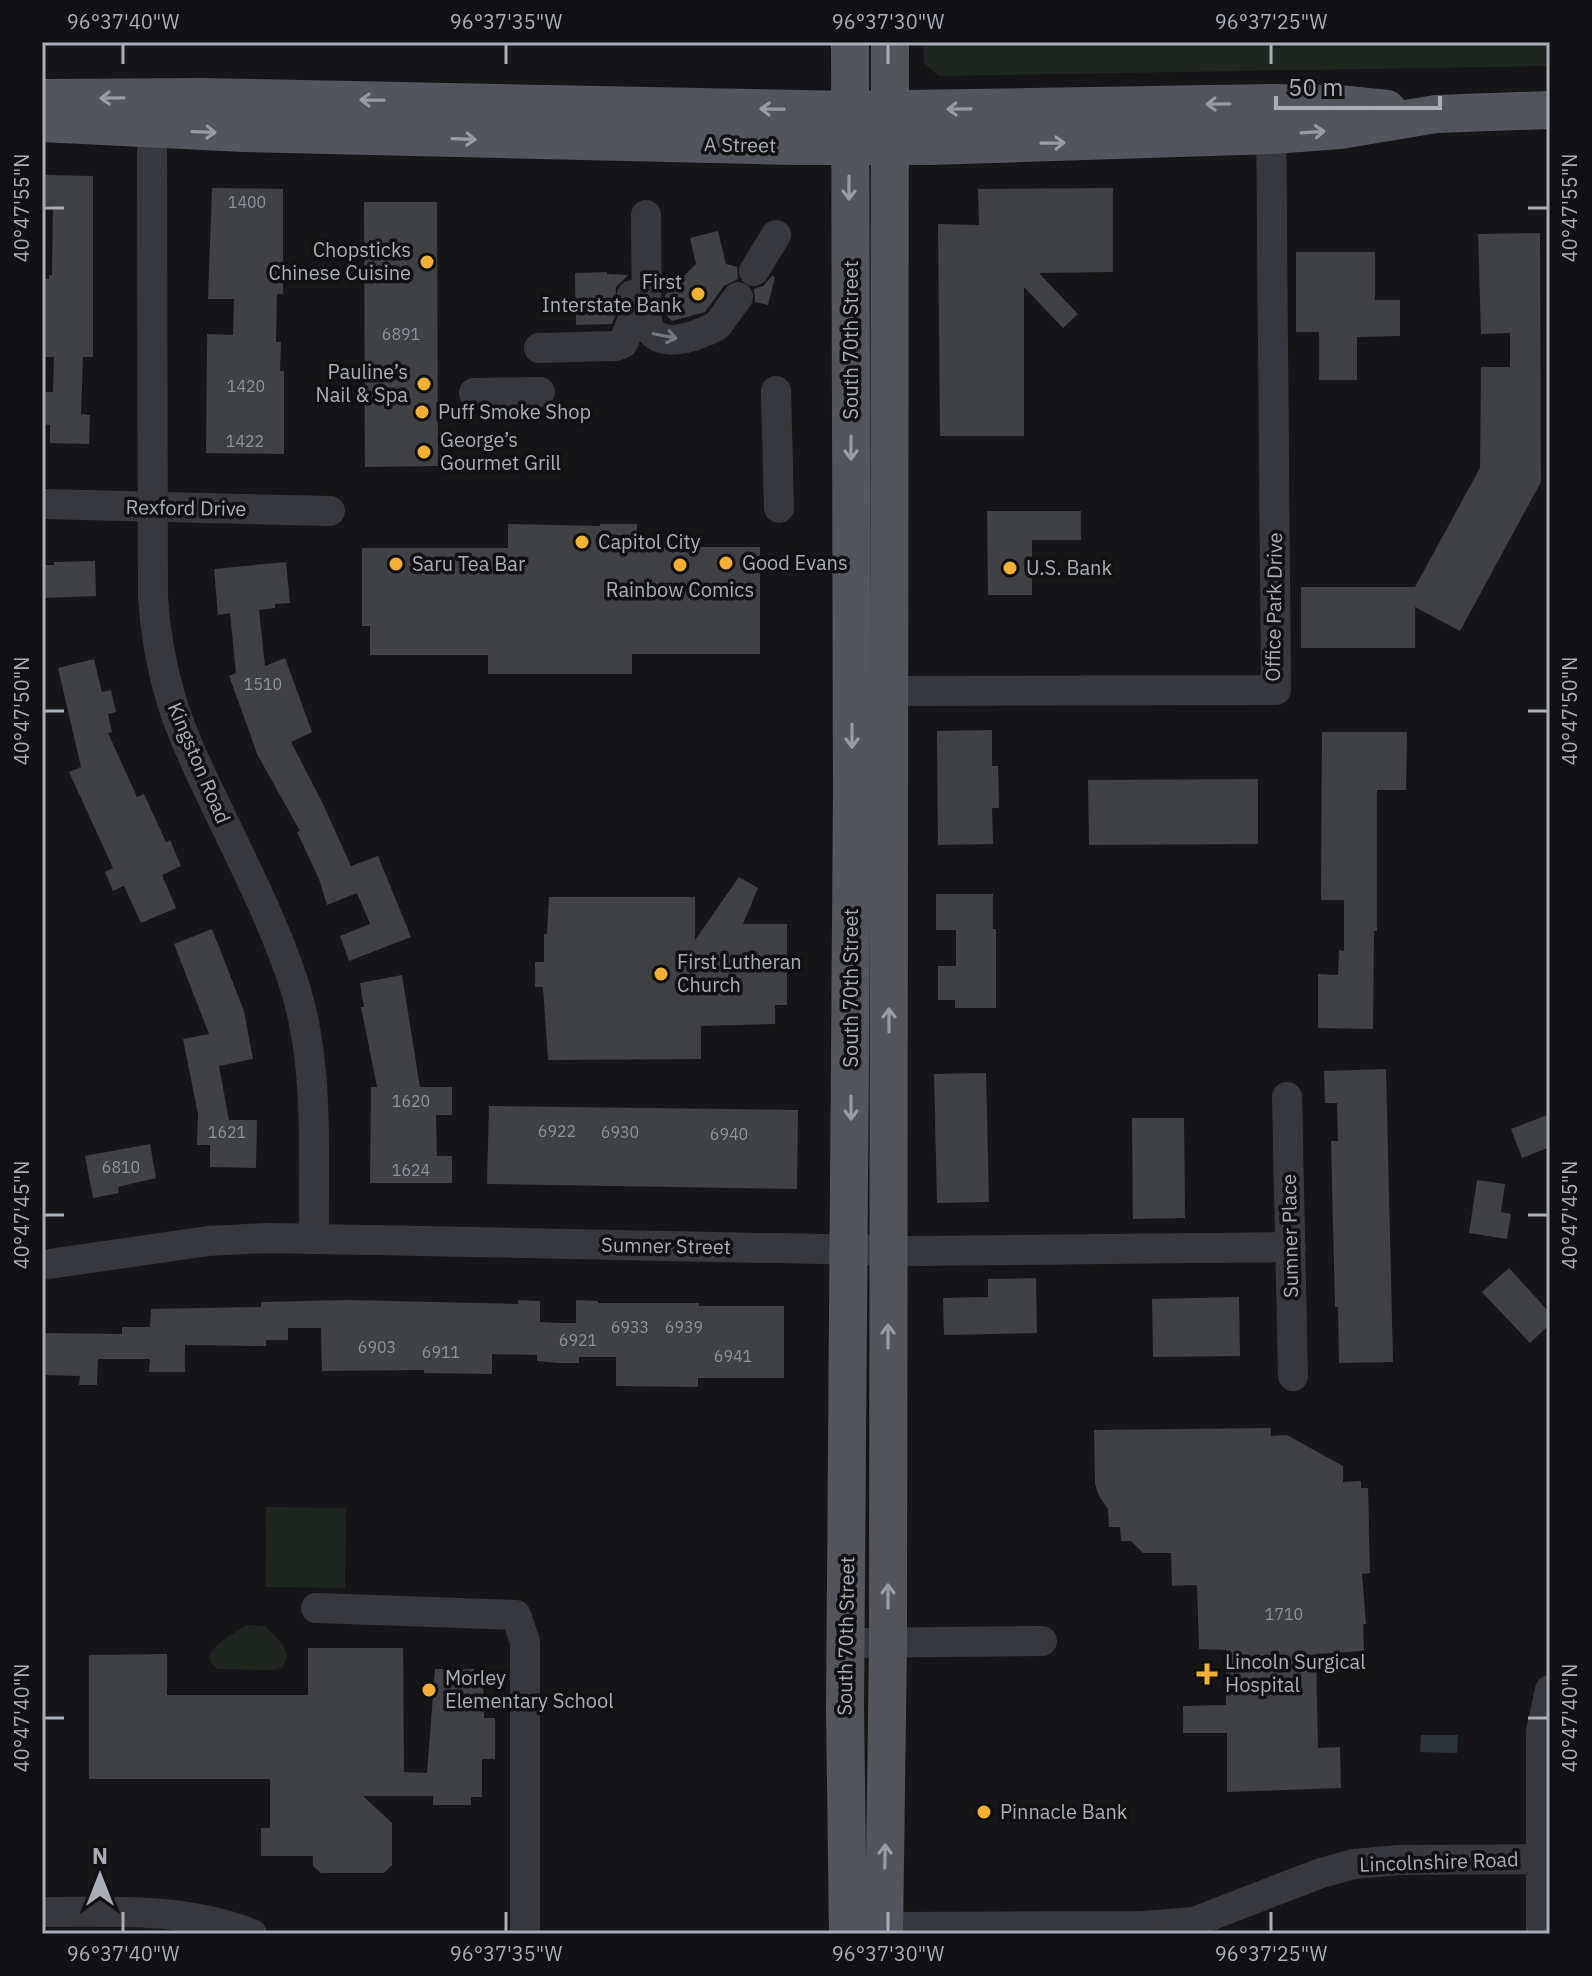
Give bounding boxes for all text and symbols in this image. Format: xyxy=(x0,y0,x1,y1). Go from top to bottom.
text: 96°37'40"W xyxy=(67,8,180,35)
text: 96°37'35"W xyxy=(450,8,563,35)
text: 96°37'30"W xyxy=(832,8,945,35)
text: 96°37'25"W xyxy=(1215,8,1328,35)
scale bar xyxy=(1276,60,1440,110)
text: 50 m xyxy=(1288,71,1343,103)
one-way arrow xyxy=(99,90,126,105)
one-way arrow xyxy=(359,92,386,108)
one-way arrow xyxy=(1205,96,1232,111)
one-way arrow xyxy=(759,101,786,117)
one-way arrow xyxy=(946,101,973,116)
one-way arrow xyxy=(190,124,217,139)
one-way arrow xyxy=(1299,124,1326,139)
street label: A Street xyxy=(704,130,776,159)
one-way arrow xyxy=(450,131,477,146)
one-way arrow xyxy=(1039,136,1066,151)
text: 40°47'55"N xyxy=(8,154,35,262)
text: 40°47'55"N xyxy=(1556,154,1583,262)
one-way arrow xyxy=(841,174,857,201)
house number: 1400 xyxy=(228,192,266,212)
place label: Chopsticks Chinese Cuisine xyxy=(269,236,411,286)
marker: Chopsticks Chinese Cuisine xyxy=(418,253,436,271)
street label: South 70th Street xyxy=(837,260,864,420)
place label: First Interstate Bank xyxy=(542,268,682,318)
marker: First Interstate Bank xyxy=(689,285,707,303)
house number: 6891 xyxy=(382,324,420,344)
one-way arrow xyxy=(652,329,678,344)
place label: Pauline’s Nail & Spa xyxy=(316,358,408,408)
marker: Pauline’s Nail & Spa xyxy=(415,375,433,393)
house number: 1420 xyxy=(227,376,265,396)
place label: Puff Smoke Shop xyxy=(438,398,591,425)
marker: Puff Smoke Shop xyxy=(413,403,431,421)
place label: George’s Gourmet Grill xyxy=(440,426,561,476)
house number: 1422 xyxy=(226,431,264,451)
one-way arrow xyxy=(843,434,859,461)
marker: George’s Gourmet Grill xyxy=(415,443,433,461)
street label: Rexford Drive xyxy=(125,493,247,522)
place label: Capitol City xyxy=(598,528,700,555)
street label: Office Park Drive xyxy=(1259,532,1288,682)
marker: Capitol City xyxy=(573,533,591,551)
place label: Good Evans xyxy=(742,549,848,576)
place label: Saru Tea Bar xyxy=(412,550,525,577)
marker: Good Evans xyxy=(717,554,735,572)
place label: U.S. Bank xyxy=(1026,554,1112,581)
marker: Saru Tea Bar xyxy=(387,555,405,573)
marker: Rainbow Comics xyxy=(671,556,689,574)
marker: U.S. Bank xyxy=(1001,559,1019,577)
place label: Rainbow Comics xyxy=(606,576,754,603)
text: 40°47'50"N xyxy=(8,657,35,765)
text: 40°47'50"N xyxy=(1556,657,1583,765)
house number: 1510 xyxy=(244,674,282,694)
street label: Kingston Road xyxy=(162,698,237,828)
one-way arrow xyxy=(844,722,860,749)
street label: South 70th Street xyxy=(837,908,864,1068)
place label: First Lutheran Church xyxy=(677,948,802,998)
marker: First Lutheran Church xyxy=(652,965,670,983)
one-way arrow xyxy=(881,1007,897,1034)
house number: 1620 xyxy=(392,1091,430,1111)
one-way arrow xyxy=(843,1094,859,1121)
house number: 6922 xyxy=(538,1121,576,1141)
house number: 1621 xyxy=(208,1122,246,1142)
house number: 6930 xyxy=(601,1122,639,1142)
house number: 6940 xyxy=(710,1124,748,1144)
house number: 6810 xyxy=(102,1157,140,1177)
house number: 1624 xyxy=(392,1160,430,1180)
text: 40°47'45"N xyxy=(8,1161,35,1269)
text: 40°47'45"N xyxy=(1556,1161,1583,1269)
street label: Sumner Place xyxy=(1275,1174,1304,1298)
street label: Sumner Street xyxy=(601,1231,731,1260)
house number: 6933 xyxy=(611,1317,649,1337)
house number: 6939 xyxy=(665,1317,703,1337)
one-way arrow xyxy=(880,1323,896,1350)
house number: 6921 xyxy=(559,1330,597,1350)
house number: 6903 xyxy=(358,1337,396,1357)
house number: 6911 xyxy=(422,1342,460,1362)
house number: 6941 xyxy=(714,1346,752,1366)
street label: South 70th Street xyxy=(831,1556,860,1716)
one-way arrow xyxy=(880,1583,896,1610)
house number: 1710 xyxy=(1265,1604,1303,1624)
place label: Lincoln Surgical Hospital xyxy=(1225,1648,1366,1698)
marker: Lincoln Surgical Hospital xyxy=(1196,1663,1218,1685)
text: 40°47'40"N xyxy=(8,1664,35,1772)
place label: Morley Elementary School xyxy=(445,1664,614,1714)
text: 40°47'40"N xyxy=(1556,1664,1583,1772)
marker: Morley Elementary School xyxy=(420,1681,438,1699)
place label: Pinnacle Bank xyxy=(1000,1798,1128,1825)
marker: Pinnacle Bank xyxy=(975,1803,993,1821)
north arrow xyxy=(60,1836,140,1916)
text: N xyxy=(92,1841,108,1870)
one-way arrow xyxy=(877,1843,893,1870)
street label: Lincolnshire Road xyxy=(1359,1845,1519,1878)
text: 96°37'40"W xyxy=(67,1940,180,1967)
text: 96°37'35"W xyxy=(450,1940,563,1967)
text: 96°37'30"W xyxy=(832,1940,945,1967)
text: 96°37'25"W xyxy=(1215,1940,1328,1967)

